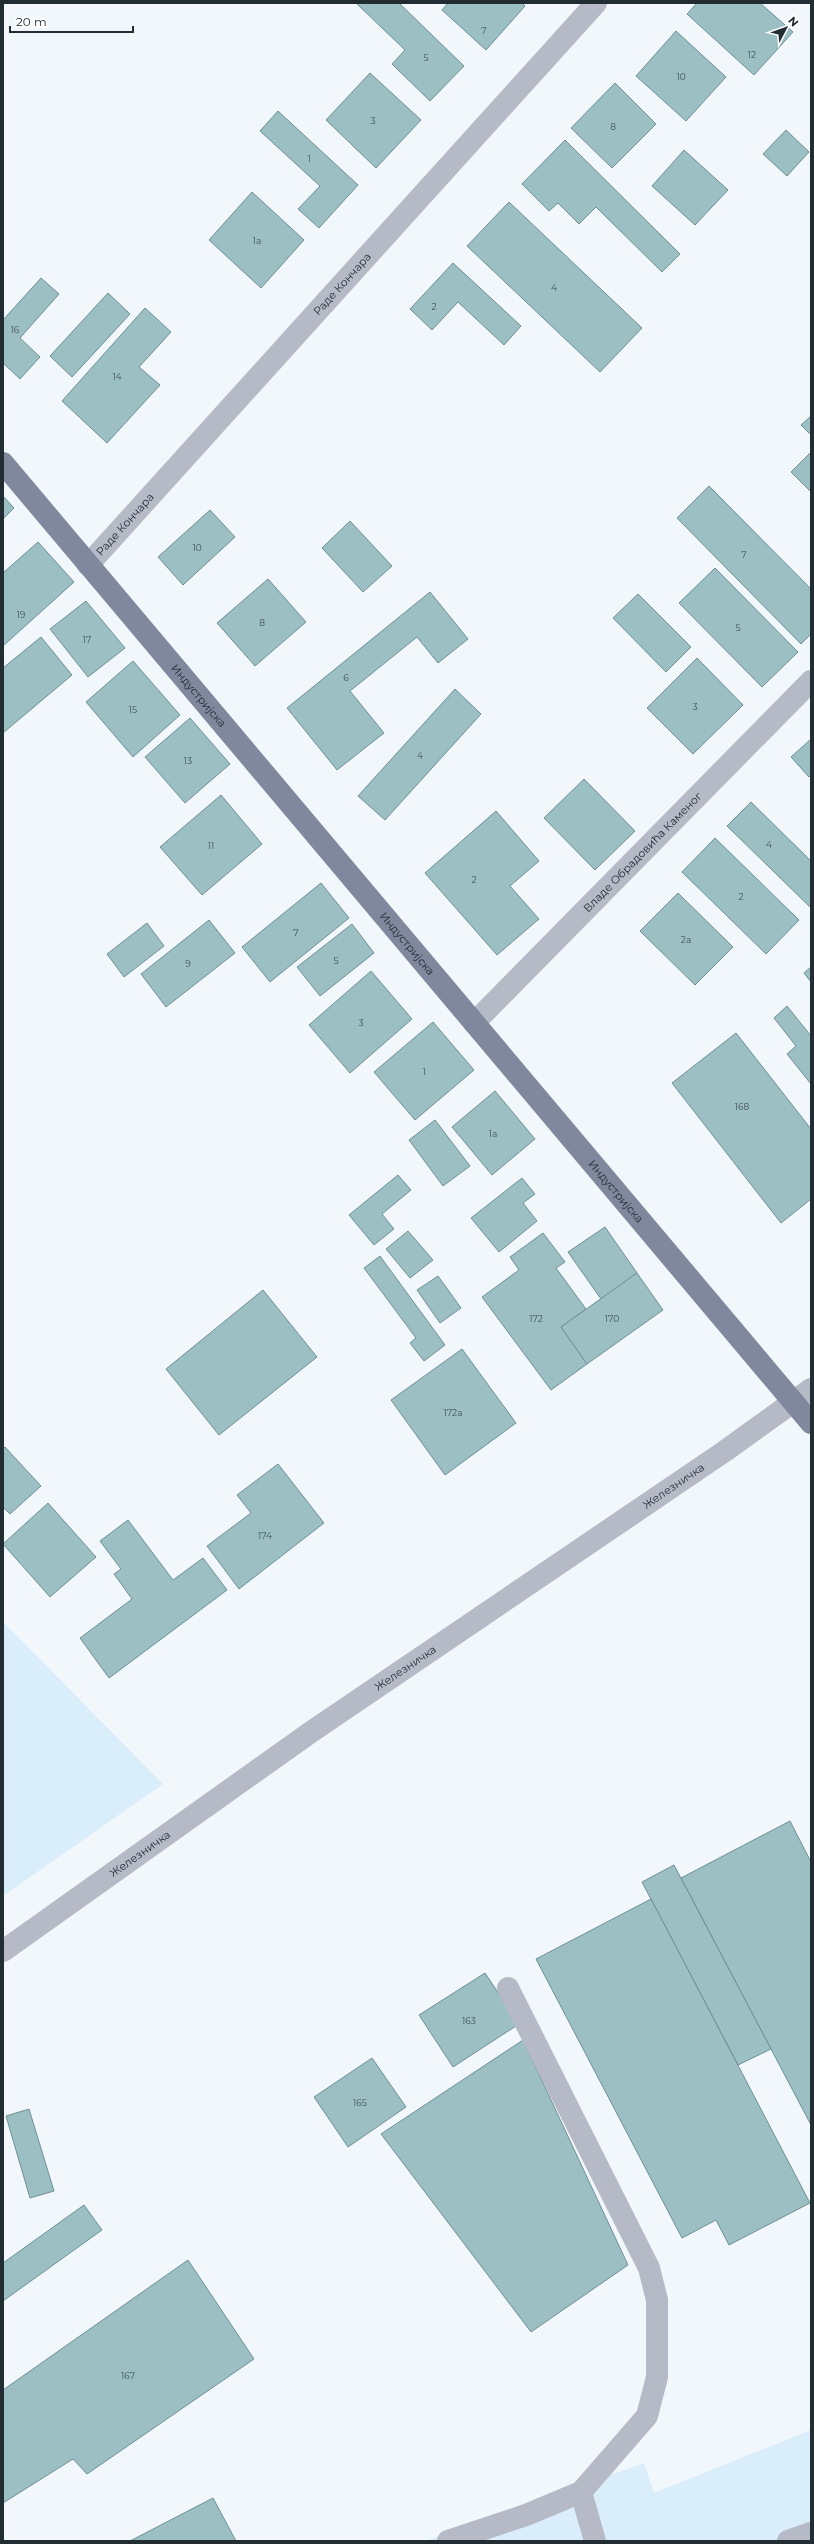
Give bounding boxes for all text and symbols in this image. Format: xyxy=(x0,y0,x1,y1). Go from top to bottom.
scale bar xyxy=(10,8,133,34)
north arrow xyxy=(766,8,806,48)
text: N xyxy=(785,13,802,29)
text: 20 m xyxy=(16,14,47,29)
house number: 7 xyxy=(481,25,487,36)
house number: 12 xyxy=(748,49,756,60)
house number: 5 xyxy=(423,52,429,63)
house number: 10 xyxy=(676,71,686,82)
house number: 3 xyxy=(370,115,376,126)
house number: 8 xyxy=(610,121,616,132)
house number: 1 xyxy=(307,153,311,164)
house number: 1a xyxy=(253,235,261,246)
street label: Раде Кончара xyxy=(310,250,374,318)
house number: 4 xyxy=(551,282,557,293)
house number: 2 xyxy=(431,301,437,312)
house number: 16 xyxy=(11,324,20,335)
house number: 14 xyxy=(112,371,122,382)
street label: Раде Кончара xyxy=(93,490,157,558)
house number: 10 xyxy=(192,542,202,553)
house number: 7 xyxy=(741,549,747,560)
house number: 19 xyxy=(17,609,26,620)
house number: 8 xyxy=(259,617,265,628)
house number: 5 xyxy=(735,622,741,633)
house number: 17 xyxy=(83,634,91,645)
street label: Индустријска xyxy=(168,661,229,730)
house number: 6 xyxy=(343,672,349,683)
house number: 3 xyxy=(692,701,698,712)
house number: 15 xyxy=(129,704,137,715)
house number: 4 xyxy=(417,750,423,761)
house number: 13 xyxy=(184,755,192,766)
street label: Владе Обрадовића Каменог xyxy=(580,788,705,915)
house number: 4 xyxy=(766,839,772,850)
house number: 11 xyxy=(208,840,214,851)
house number: 2 xyxy=(471,874,477,885)
house number: 2 xyxy=(738,891,744,902)
street label: Индустријска xyxy=(377,909,438,978)
house number: 7 xyxy=(293,927,299,938)
house number: 2a xyxy=(681,934,691,945)
house number: 5 xyxy=(333,955,339,966)
house number: 9 xyxy=(185,958,191,969)
house number: 3 xyxy=(358,1017,364,1028)
house number: 1 xyxy=(422,1066,426,1077)
house number: 168 xyxy=(735,1101,749,1112)
house number: 1a xyxy=(489,1128,497,1139)
street label: Индустријска xyxy=(586,1157,647,1226)
house number: 172 xyxy=(529,1313,543,1324)
house number: 170 xyxy=(605,1313,619,1324)
house number: 172a xyxy=(444,1407,462,1418)
street label: Железничка xyxy=(640,1460,707,1512)
house number: 174 xyxy=(258,1530,272,1541)
street label: Железничка xyxy=(372,1642,439,1694)
street label: Железничка xyxy=(107,1827,173,1880)
house number: 163 xyxy=(462,2015,476,2026)
house number: 165 xyxy=(353,2097,367,2108)
house number: 167 xyxy=(121,2370,135,2381)

